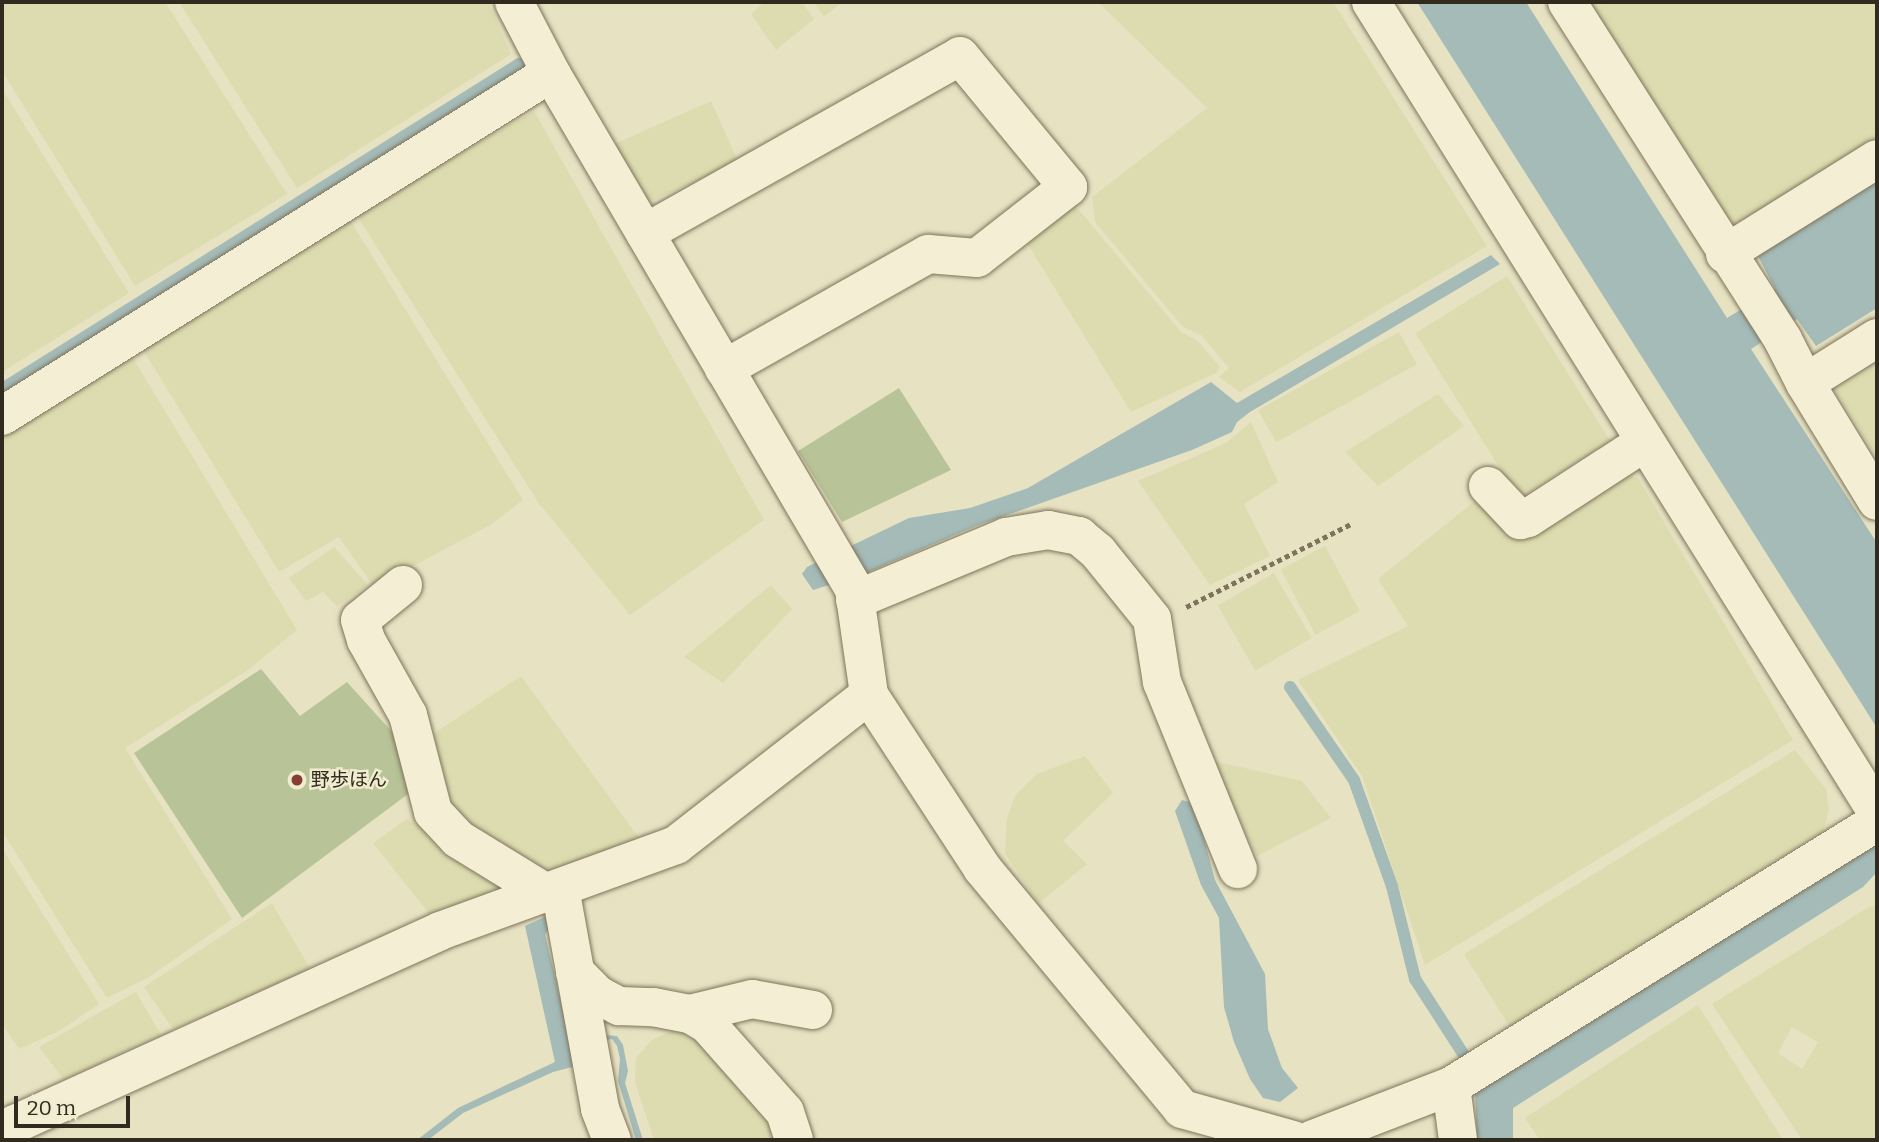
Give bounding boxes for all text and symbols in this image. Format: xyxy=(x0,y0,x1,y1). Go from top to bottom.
place label: 野歩ほん xyxy=(311,769,387,791)
marker: 野歩ほん xyxy=(289,772,305,788)
scale bar xyxy=(18,1082,133,1126)
text: 20 m xyxy=(27,1095,76,1121)

